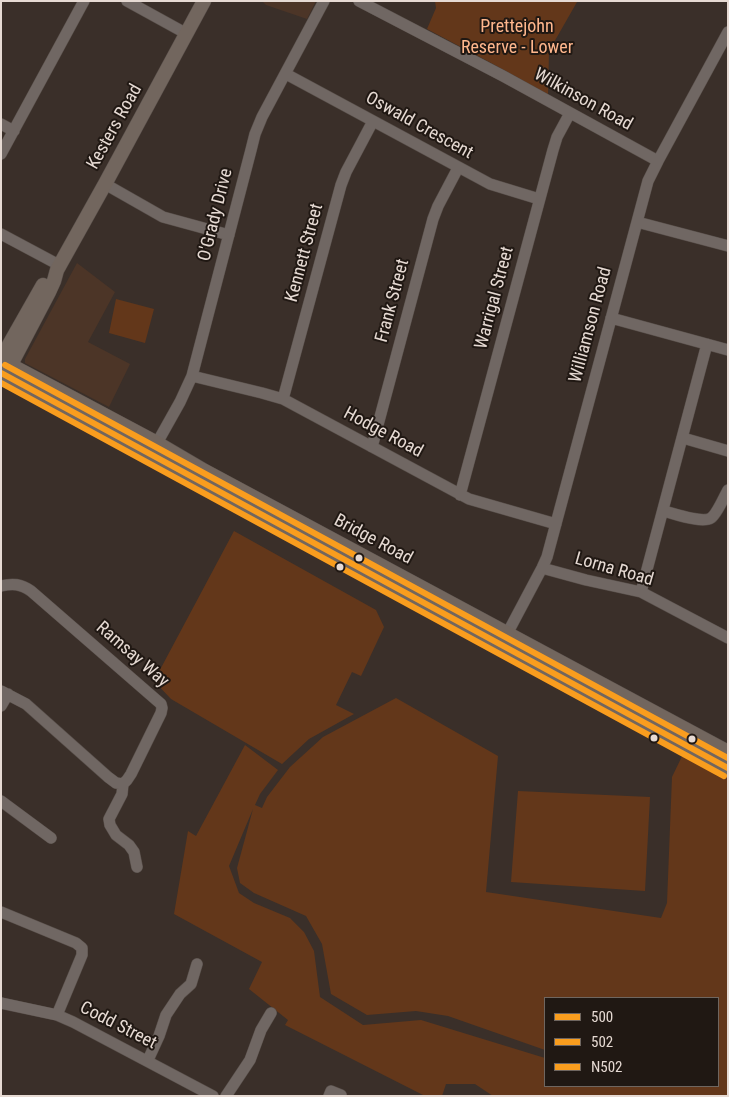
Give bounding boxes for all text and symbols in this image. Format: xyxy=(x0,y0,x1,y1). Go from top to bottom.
park label: Prettejohn Reserve - Lower xyxy=(461,16,573,58)
street label: Wilkinson Road xyxy=(530,64,636,136)
street label: Kesters Road xyxy=(83,81,147,173)
street label: Oswald Crescent xyxy=(362,88,476,164)
street label: O'Grady Drive xyxy=(194,166,238,264)
street label: Kennett Street xyxy=(282,201,328,305)
street label: Warrigal Street xyxy=(471,244,519,352)
street label: Frank Street xyxy=(372,257,414,345)
street label: Williamson Road xyxy=(565,265,617,385)
street label: Hodge Road xyxy=(340,403,426,463)
street label: Bridge Road xyxy=(330,510,416,570)
street label: Lorna Road xyxy=(572,548,656,592)
unlabelled marker xyxy=(354,553,364,563)
unlabelled marker xyxy=(335,562,345,572)
street label: Ramsay Way xyxy=(91,618,173,692)
unlabelled marker xyxy=(649,733,659,743)
unlabelled marker xyxy=(687,734,697,744)
street label: Codd Street xyxy=(76,997,160,1055)
legend xyxy=(544,997,719,1087)
text: 500 xyxy=(591,1008,613,1026)
text: 502 xyxy=(591,1033,613,1051)
text: N502 xyxy=(591,1058,623,1076)

